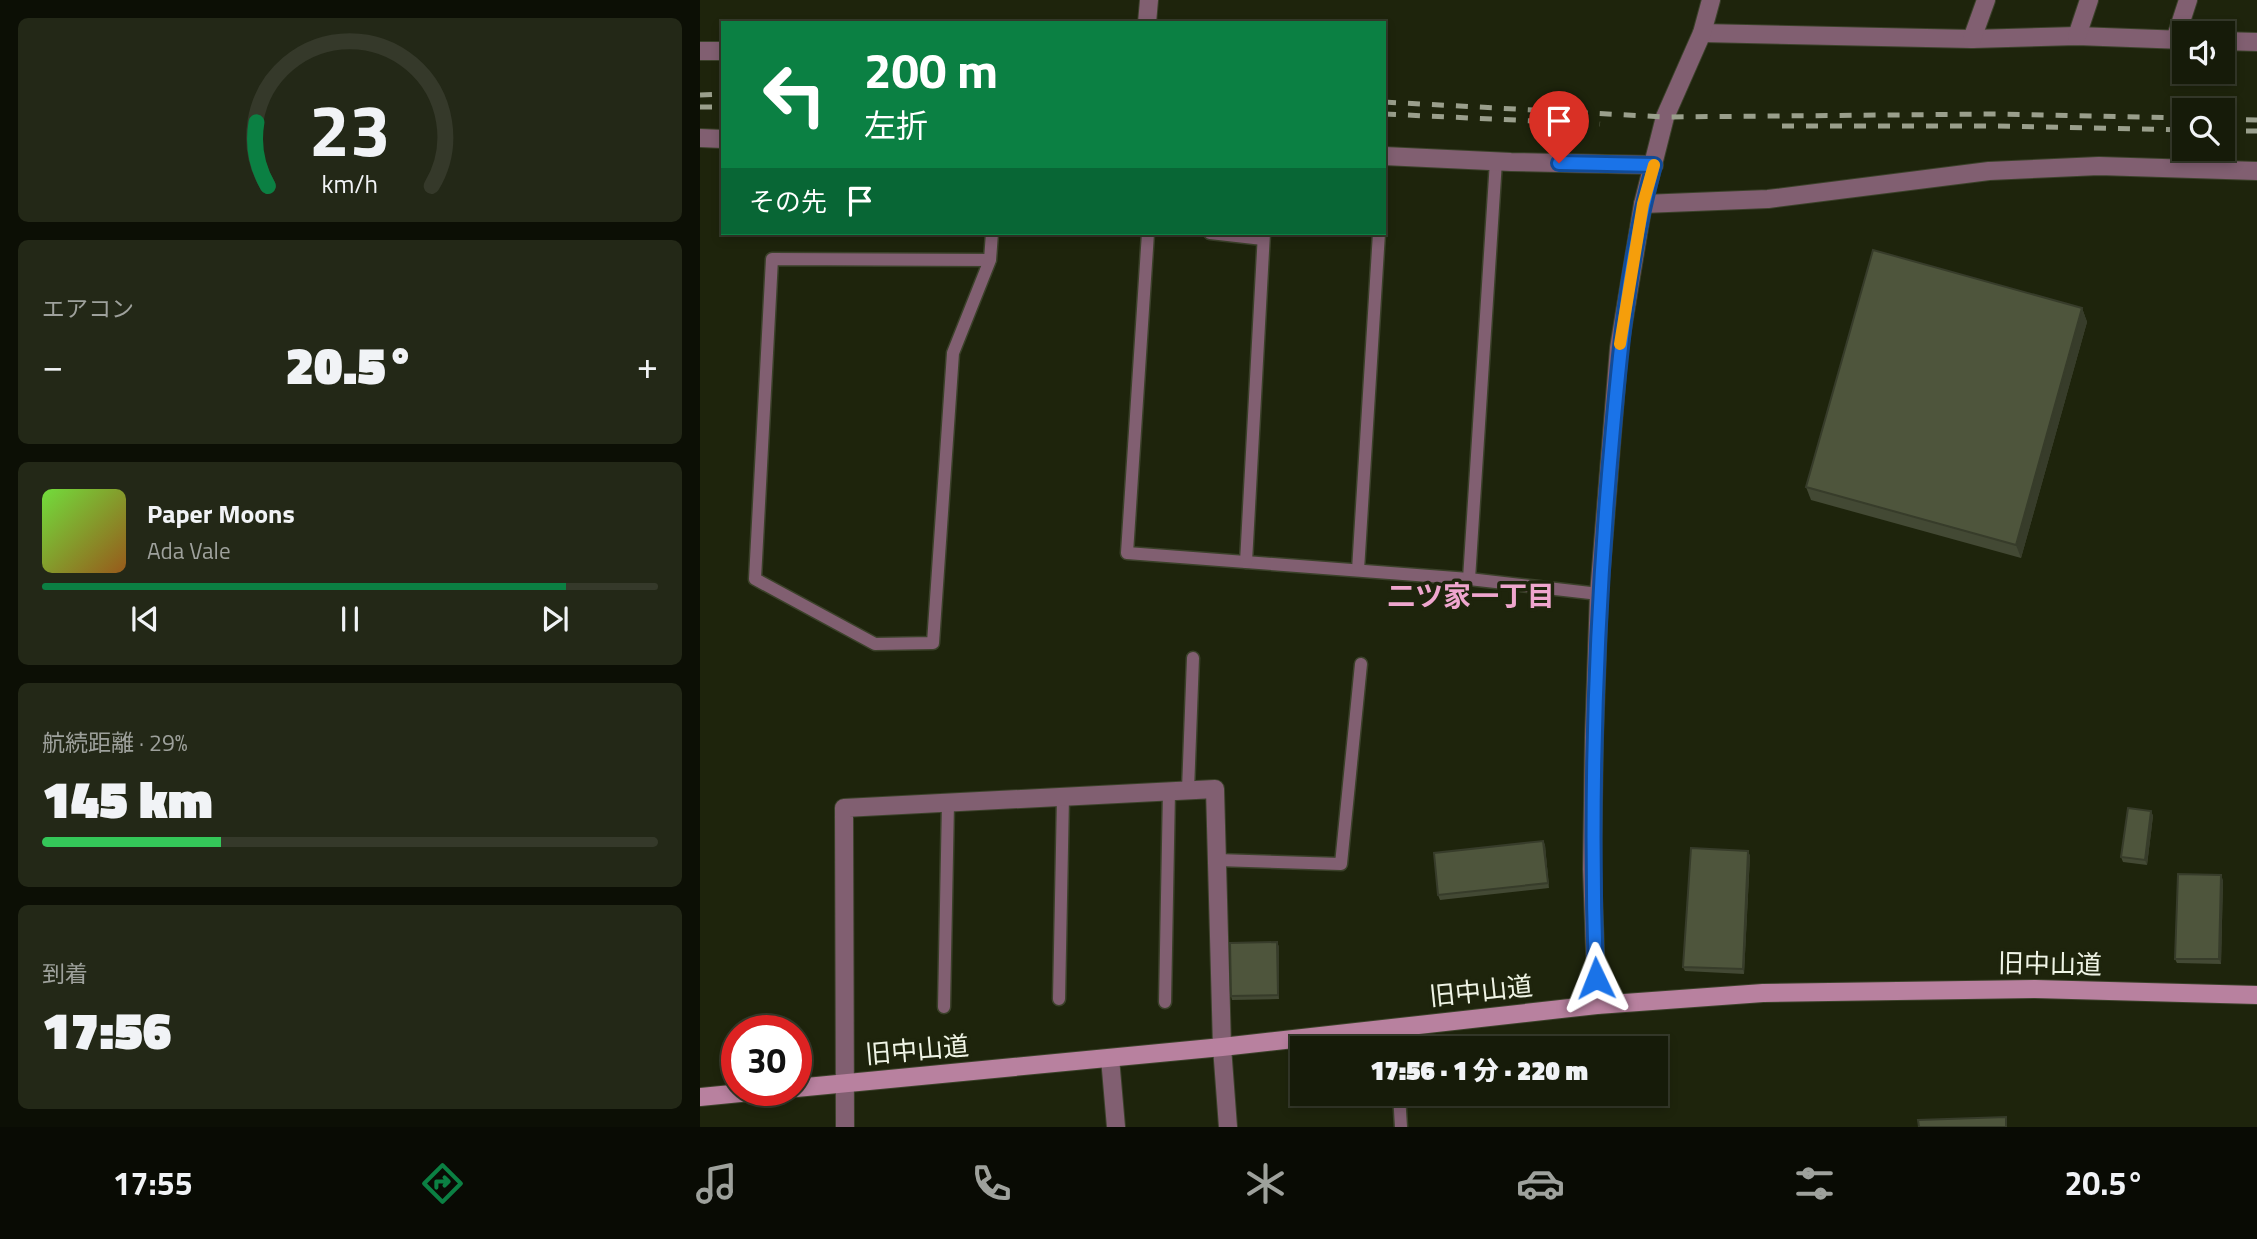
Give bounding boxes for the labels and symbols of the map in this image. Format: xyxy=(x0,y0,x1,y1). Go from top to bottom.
pin xyxy=(1529,91,1589,163)
district label: 二ツ家一丁目 xyxy=(1387,574,1555,617)
position arrow xyxy=(1559,941,1633,1015)
street label: 旧中山道 xyxy=(1998,943,2102,984)
street label: 旧中山道 xyxy=(1427,966,1535,1015)
speed limit sign: 30 xyxy=(721,1015,812,1106)
street label: 旧中山道 xyxy=(863,1026,970,1073)

